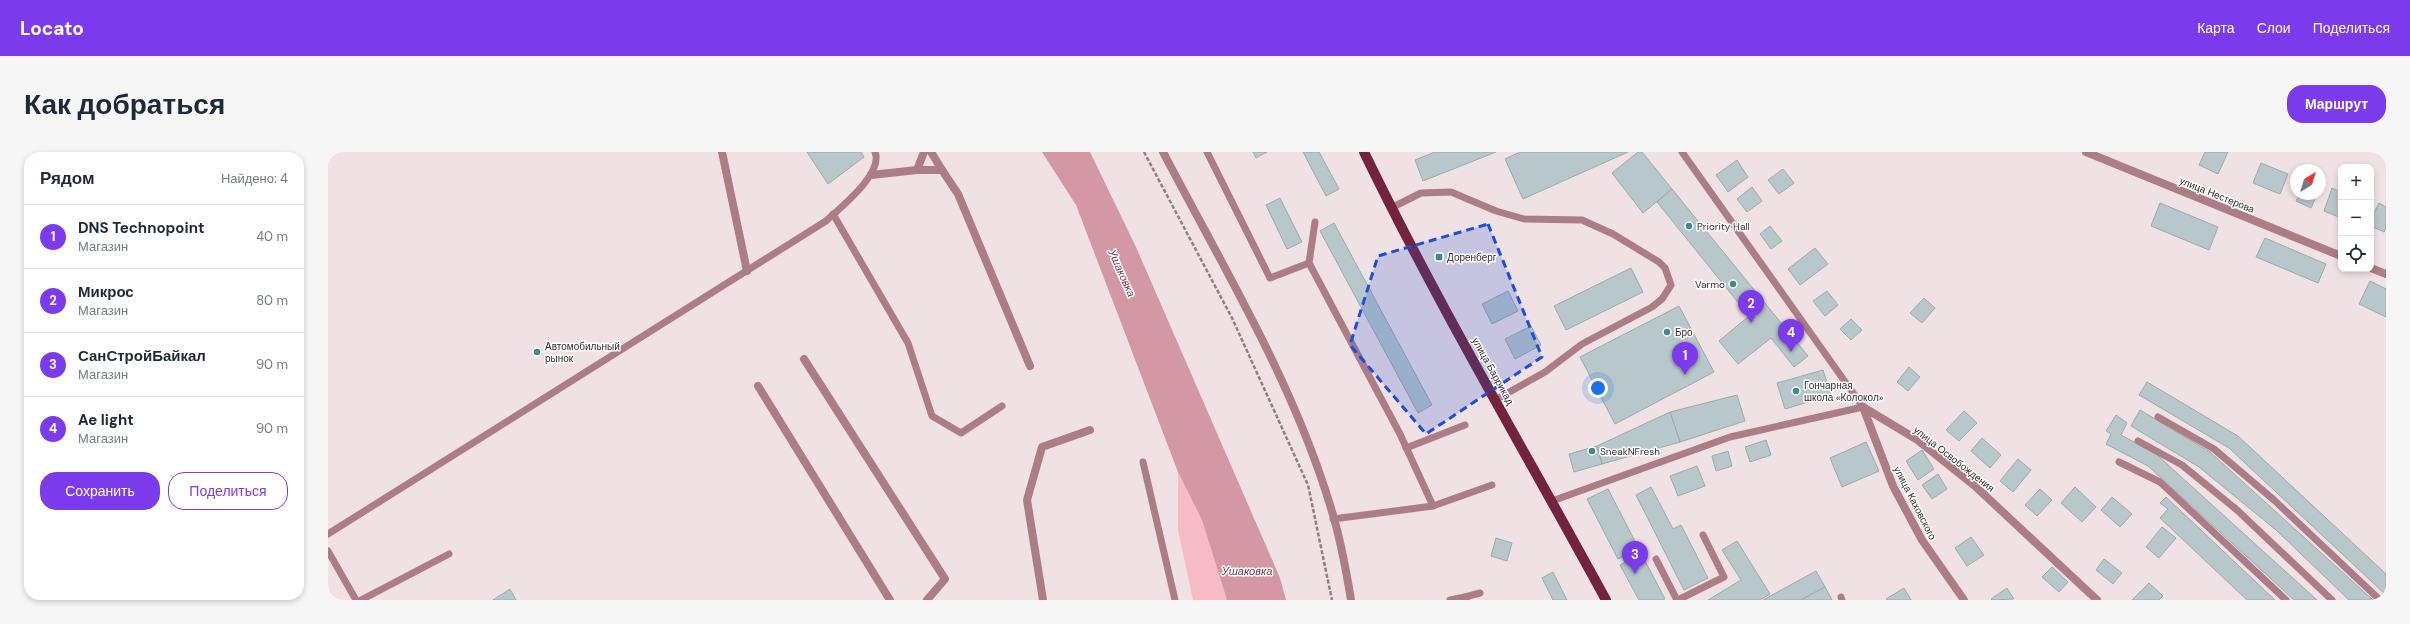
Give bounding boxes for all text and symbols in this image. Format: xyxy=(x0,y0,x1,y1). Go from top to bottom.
text: Locato xyxy=(20,16,84,41)
text: Карта xyxy=(2197,19,2235,37)
text: Слои xyxy=(2257,19,2291,37)
text: Поделиться xyxy=(2313,19,2390,37)
button: Маршрут xyxy=(2287,85,2386,123)
text: Как добраться xyxy=(24,86,225,123)
north arrow xyxy=(2290,164,2326,200)
map controls xyxy=(2338,164,2374,272)
button: + xyxy=(2338,164,2374,200)
text: Рядом xyxy=(40,167,95,189)
text: Найдено: 4 xyxy=(221,170,288,187)
street label: улица Нестерова xyxy=(2178,174,2257,216)
button: − xyxy=(2338,200,2374,236)
text: DNS Technopoint xyxy=(78,218,204,238)
place label: Priority Hall xyxy=(1697,220,1750,233)
marker: Priority Hall xyxy=(1684,221,1694,231)
text: 1 xyxy=(51,228,55,245)
text: 40 m xyxy=(256,228,288,245)
button: locate xyxy=(2338,236,2374,272)
text: Магазин xyxy=(78,238,128,255)
water label: Ушаковка xyxy=(1105,246,1139,299)
place label: Доренберг xyxy=(1447,251,1497,264)
marker: Доренберг xyxy=(1434,252,1444,262)
place label: Varmo xyxy=(1695,278,1725,291)
marker: Varmo xyxy=(1728,279,1738,289)
text: Микрос xyxy=(78,282,134,302)
pin: 2 xyxy=(1738,290,1764,323)
text: 2 xyxy=(49,292,57,309)
text: 80 m xyxy=(256,292,288,309)
text: Магазин xyxy=(78,302,128,319)
pin: 4 xyxy=(1778,319,1804,352)
place label: Бро xyxy=(1675,326,1693,339)
marker: Бро xyxy=(1662,327,1672,337)
street label: улица Баррикад xyxy=(1469,335,1517,407)
place label: Автомобильный рынок xyxy=(545,340,620,365)
pin: 1 xyxy=(1672,342,1698,375)
text: СанСтройБайкал xyxy=(78,346,206,366)
marker: Автомобильный рынок xyxy=(532,347,542,357)
text: 3 xyxy=(49,356,57,373)
text: 90 m xyxy=(256,356,288,373)
text: Магазин xyxy=(78,366,128,383)
your location xyxy=(1588,378,1608,398)
place label: Гончарная школа «Колокол» xyxy=(1804,379,1884,404)
marker: Гончарная школа «Колокол» xyxy=(1791,386,1801,396)
text: Ae light xyxy=(78,410,134,430)
text: 4 xyxy=(49,420,57,437)
text: 90 m xyxy=(256,420,288,437)
street label: улица Освобождения xyxy=(1911,423,1997,495)
text: Магазин xyxy=(78,430,128,447)
place label: SneakNFresh xyxy=(1600,445,1660,458)
marker: SneakNFresh xyxy=(1587,446,1597,456)
street label: улица Каховского xyxy=(1891,464,1939,543)
button: Сохранить xyxy=(40,472,160,510)
button: Поделиться xyxy=(168,472,288,510)
pin: 3 xyxy=(1622,541,1648,574)
water label: Ушаковка xyxy=(1221,564,1272,578)

